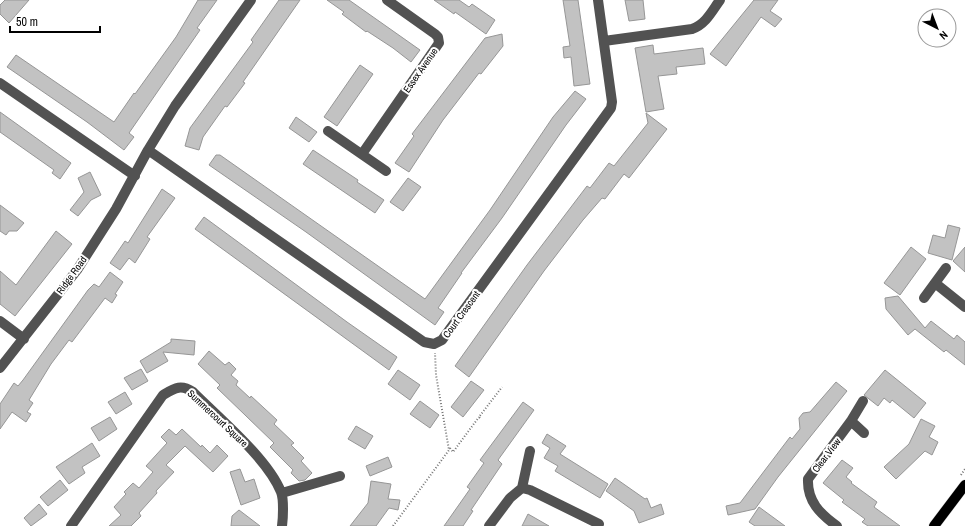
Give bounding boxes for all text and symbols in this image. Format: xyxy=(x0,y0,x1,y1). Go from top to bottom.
scale bar xyxy=(10,8,100,34)
north arrow xyxy=(917,8,957,48)
text: 50 m xyxy=(16,14,38,30)
text: N xyxy=(937,28,951,43)
street label: Essex Avenue xyxy=(400,45,441,95)
street label: Ridge Road xyxy=(53,254,90,297)
street label: Court Crescent xyxy=(440,288,483,340)
street label: Summercourt Square xyxy=(185,387,251,450)
street label: Clear View xyxy=(809,435,844,475)

